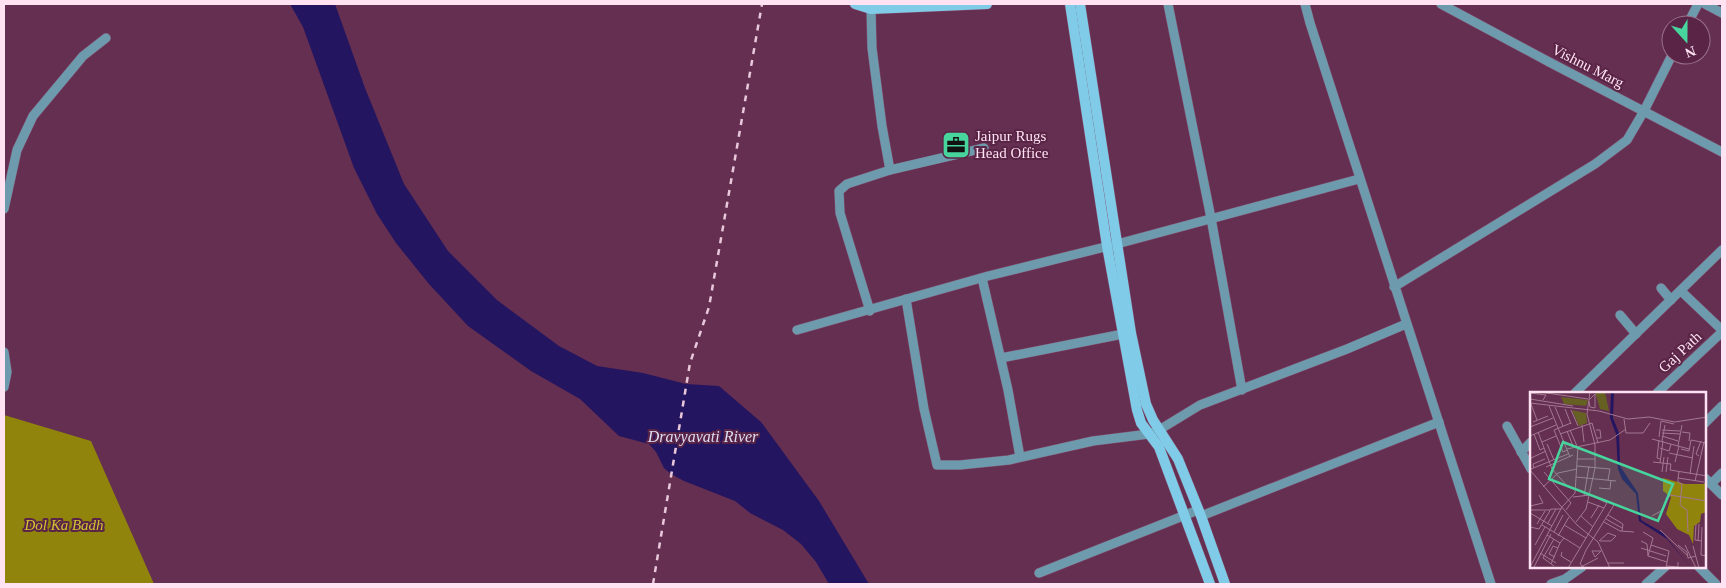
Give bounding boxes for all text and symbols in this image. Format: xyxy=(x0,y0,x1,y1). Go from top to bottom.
north arrow xyxy=(1661,15,1711,65)
street label: Vishnu Marg xyxy=(1549,41,1627,91)
text: N xyxy=(1683,43,1698,60)
place label: Jaipur Rugs Head Office xyxy=(975,128,1049,161)
office icon: Jaipur Rugs Head Office xyxy=(941,130,971,160)
street label: Gaj Path xyxy=(1656,328,1705,376)
inset map xyxy=(1530,392,1706,568)
water label: Dravyavati River xyxy=(647,428,759,446)
park label: Dol Ka Badh xyxy=(23,517,104,533)

